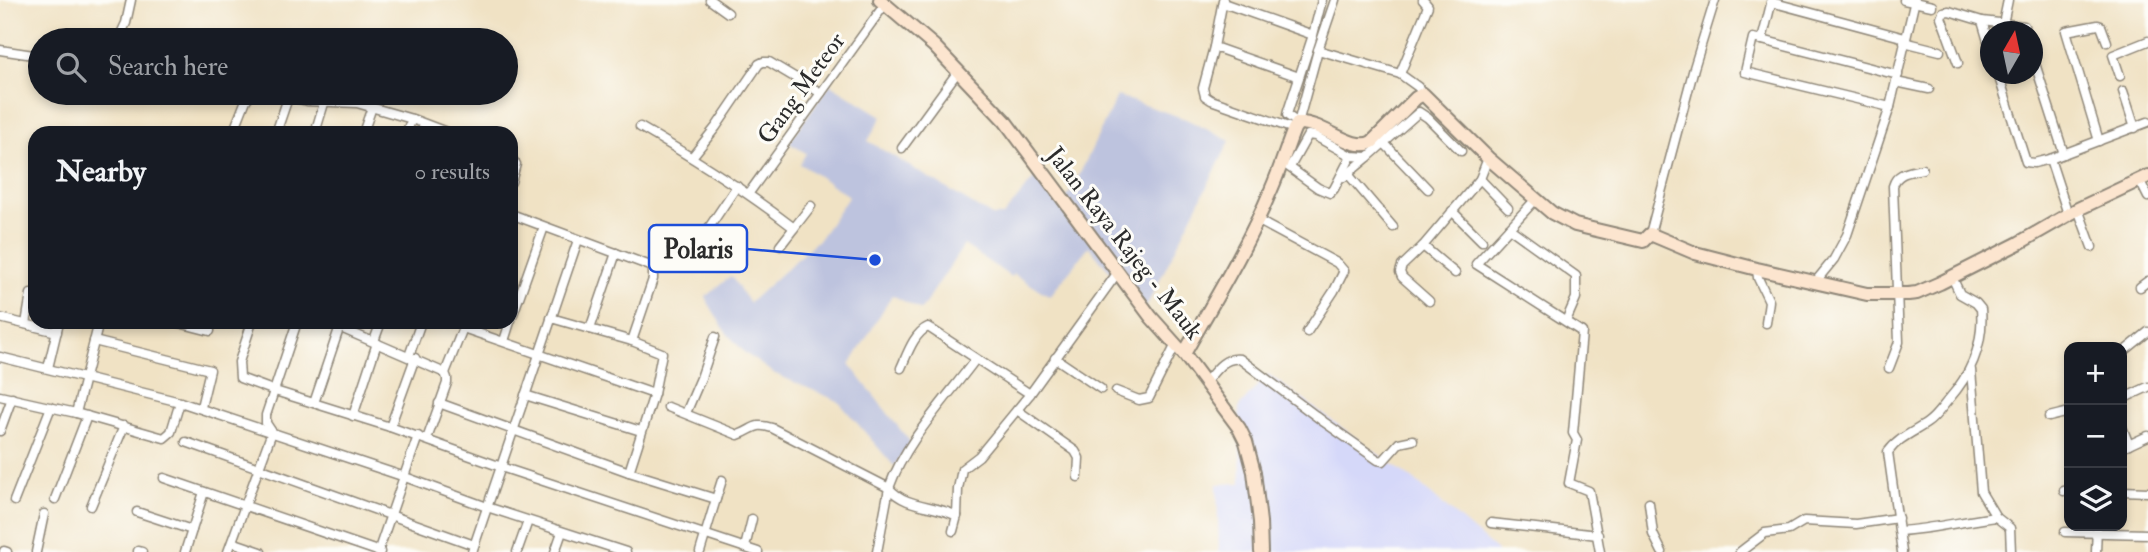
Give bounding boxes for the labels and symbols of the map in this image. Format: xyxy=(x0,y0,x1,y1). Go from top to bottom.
north arrow xyxy=(1980,21,2043,84)
street label: Gang Meteor xyxy=(751,26,852,150)
street label: Jalan Raya Rajeg - Mauk xyxy=(1039,140,1210,346)
callout: Polaris xyxy=(649,225,747,272)
text: Polaris xyxy=(663,234,733,266)

